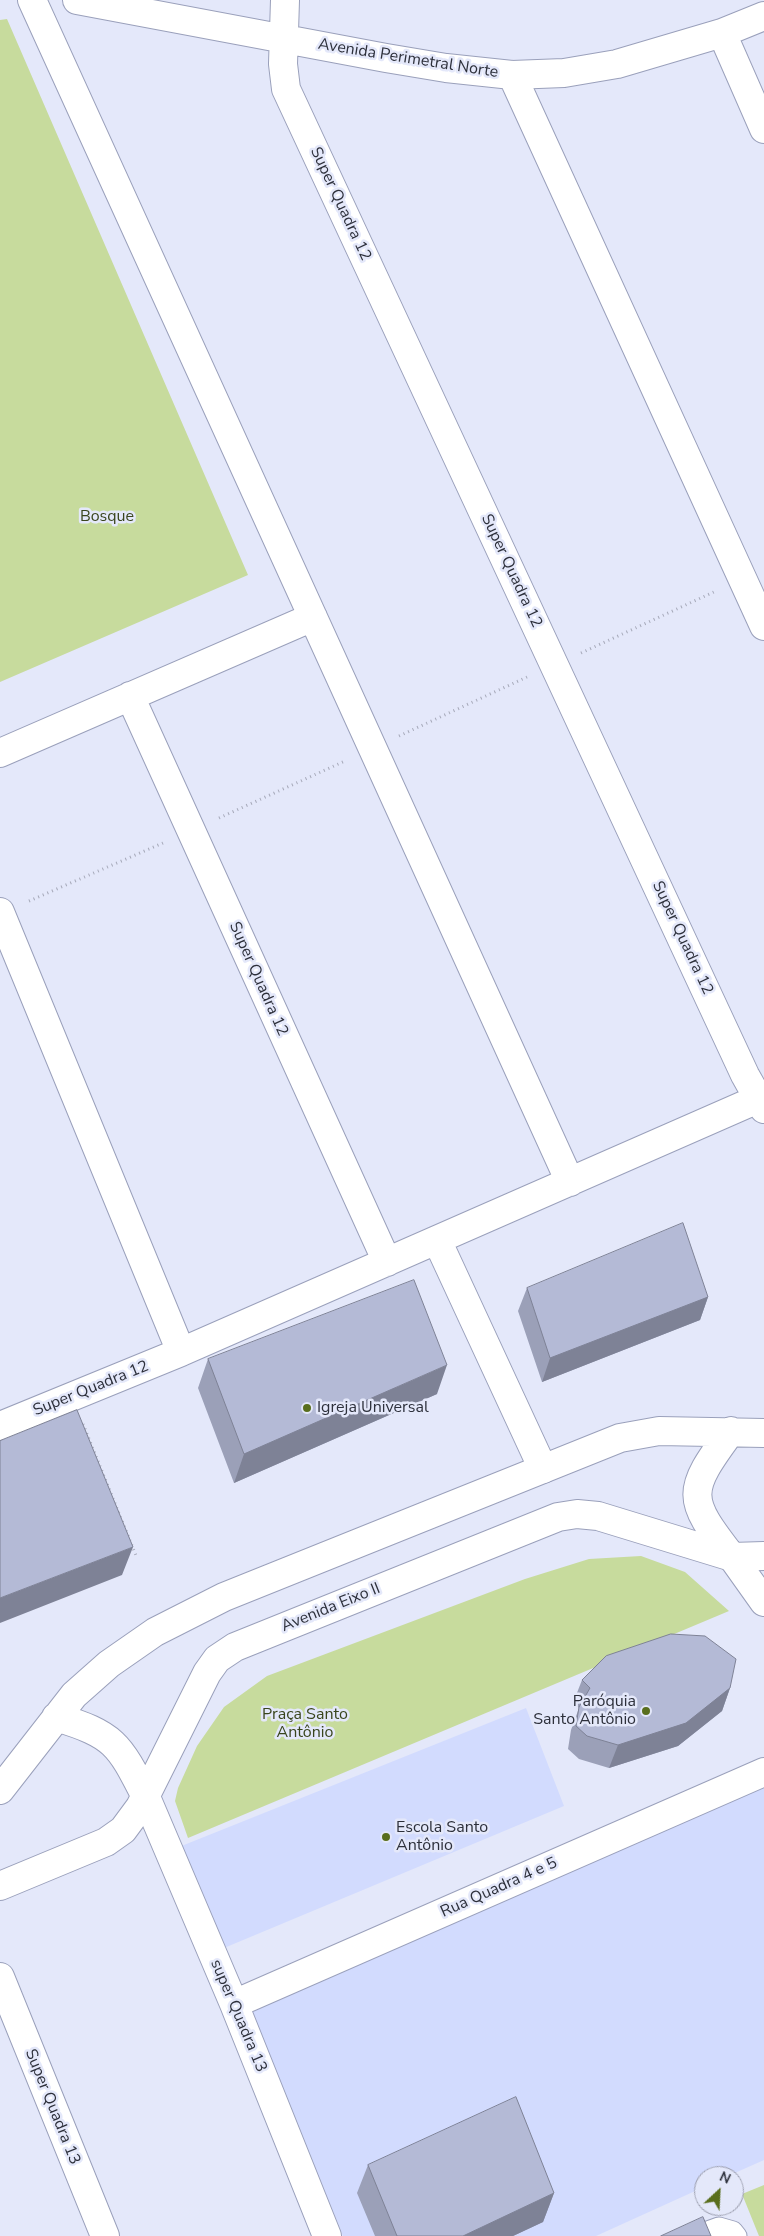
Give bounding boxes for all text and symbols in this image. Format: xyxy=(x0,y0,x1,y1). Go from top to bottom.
street label: Avenida Perimetral Norte xyxy=(317,35,499,83)
street label: Super Quadra 12 xyxy=(305,144,375,264)
park label: Bosque xyxy=(80,507,134,527)
street label: Super Quadra 12 xyxy=(476,511,546,631)
street label: Super Quadra 12 xyxy=(647,878,717,998)
street label: Super Quadra 12 xyxy=(224,919,292,1039)
street label: Super Quadra 12 xyxy=(30,1357,152,1421)
place label: Igreja Universal xyxy=(317,1398,429,1418)
marker: Igreja Universal xyxy=(301,1402,313,1414)
street label: Avenida Eixo II xyxy=(279,1579,383,1637)
place label: Paróquia Santo Antônio xyxy=(533,1692,636,1730)
park label: Praça Santo Antônio xyxy=(262,1705,348,1743)
marker: Paróquia Santo Antônio xyxy=(640,1705,652,1717)
place label: Escola Santo Antônio xyxy=(396,1818,488,1856)
marker: Escola Santo Antônio xyxy=(380,1831,392,1843)
street label: Rua Quadra 4 e 5 xyxy=(438,1854,560,1922)
street label: super Quadra 13 xyxy=(206,1957,270,2075)
street label: Super Quadra 13 xyxy=(20,2046,84,2168)
north arrow xyxy=(694,2166,744,2216)
text: N xyxy=(716,2167,734,2189)

